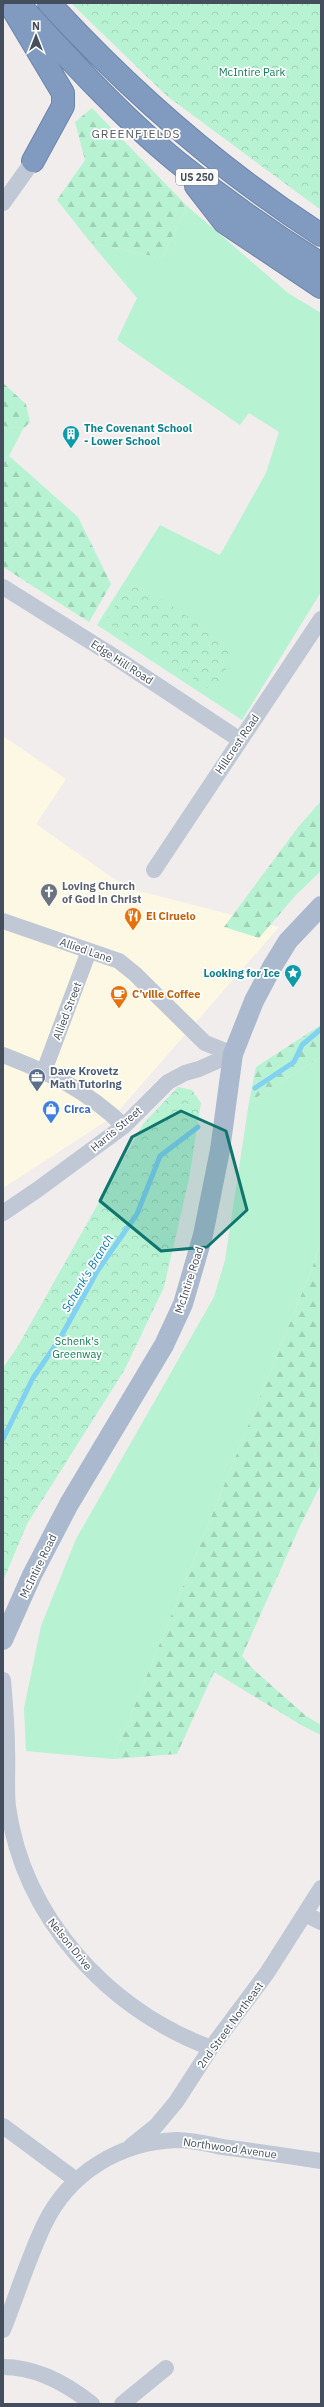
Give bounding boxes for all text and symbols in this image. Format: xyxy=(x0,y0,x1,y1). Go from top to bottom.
north arrow xyxy=(16,16,56,56)
text: N xyxy=(32,19,40,33)
park label: McIntire Park xyxy=(219,65,286,79)
district label: GREENFIELDS xyxy=(91,126,181,141)
road number: US 250 xyxy=(176,169,218,185)
place label: The Covenant School - Lower School xyxy=(84,421,193,448)
building icon: The Covenant School - Lower School xyxy=(61,424,81,449)
street label: Edge Hill Road xyxy=(88,637,156,687)
street label: Hillcrest Road xyxy=(212,711,262,777)
place label: Loving Church of God in Christ xyxy=(62,879,141,906)
church icon: Loving Church of God in Christ xyxy=(39,882,59,907)
restaurant icon: El Ciruelo xyxy=(123,906,143,931)
place label: El Ciruelo xyxy=(146,909,196,923)
street label: Allied Lane xyxy=(58,935,114,965)
place icon: Looking for Ice xyxy=(283,963,303,988)
place label: Looking for Ice xyxy=(203,966,280,980)
street label: Allied Street xyxy=(50,980,84,1042)
cafe icon: C’ville Coffee xyxy=(109,984,129,1009)
place label: C’ville Coffee xyxy=(132,987,200,1001)
place label: Dave Krovetz Math Tutoring xyxy=(50,1064,123,1091)
office icon: Dave Krovetz Math Tutoring xyxy=(27,1067,47,1092)
shop icon: Circa xyxy=(41,1099,61,1124)
place label: Circa xyxy=(64,1102,91,1116)
street label: Harris Street xyxy=(88,1103,145,1154)
water label: Schenk's Branch xyxy=(58,1231,116,1315)
street label: McIntire Road xyxy=(172,1245,206,1315)
park label: Schenk's Greenway xyxy=(52,1334,102,1361)
street label: McIntire Road xyxy=(16,1532,60,1600)
street label: Nelson Drive xyxy=(45,1915,95,1973)
street label: 2nd Street Northeast xyxy=(194,1979,266,2071)
street label: Northwood Avenue xyxy=(182,2134,278,2162)

